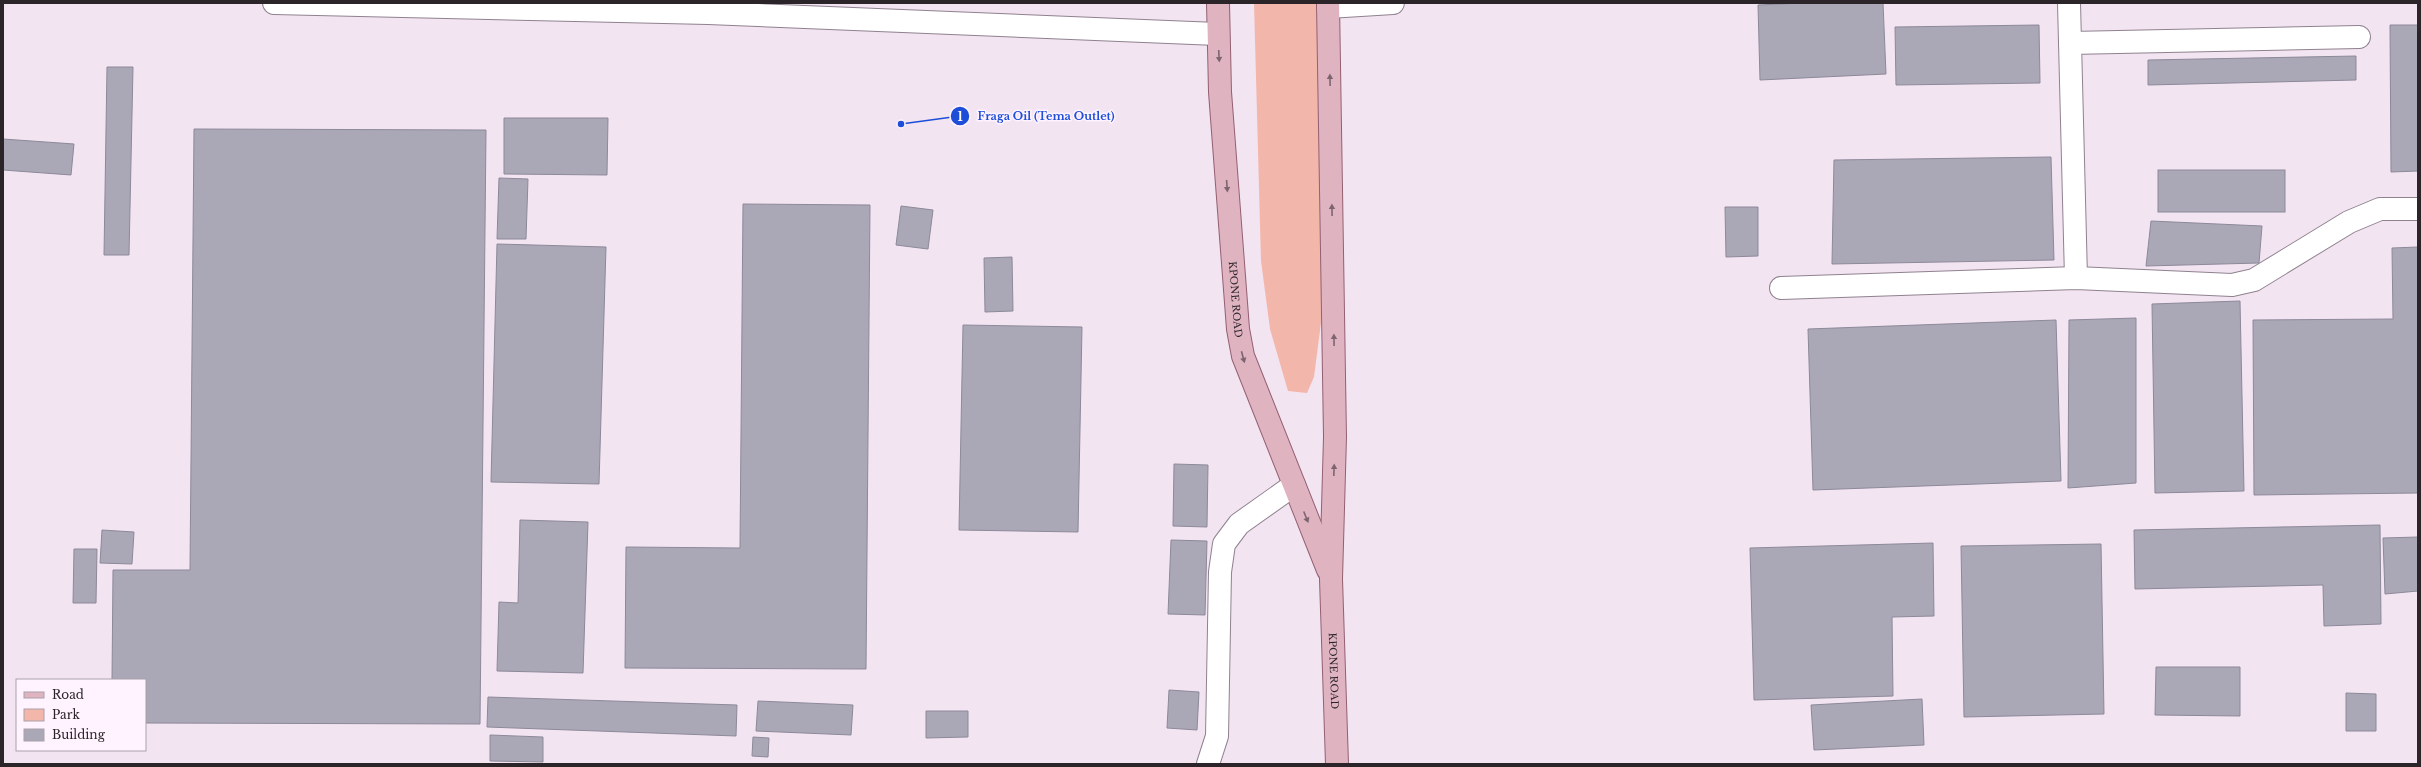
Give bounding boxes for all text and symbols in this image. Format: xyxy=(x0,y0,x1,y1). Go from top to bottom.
one-way arrow xyxy=(1215,50,1222,62)
one-way arrow xyxy=(1327,73,1333,86)
callout: Fraga Oil (Tema Outlet) xyxy=(950,105,1123,128)
text: 1 xyxy=(957,109,963,124)
text: Fraga Oil (Tema Outlet) xyxy=(978,109,1115,123)
one-way arrow xyxy=(1224,180,1231,192)
one-way arrow xyxy=(1329,203,1335,216)
street label: KPONE ROAD xyxy=(1226,261,1245,339)
one-way arrow xyxy=(1331,333,1337,346)
one-way arrow xyxy=(1241,350,1247,363)
one-way arrow xyxy=(1331,464,1338,476)
one-way arrow xyxy=(1304,511,1310,523)
street label: KPONE ROAD xyxy=(1326,632,1341,710)
legend xyxy=(16,679,146,751)
text: Road xyxy=(52,687,84,702)
text: Park xyxy=(52,707,80,722)
text: Building xyxy=(52,727,106,742)

